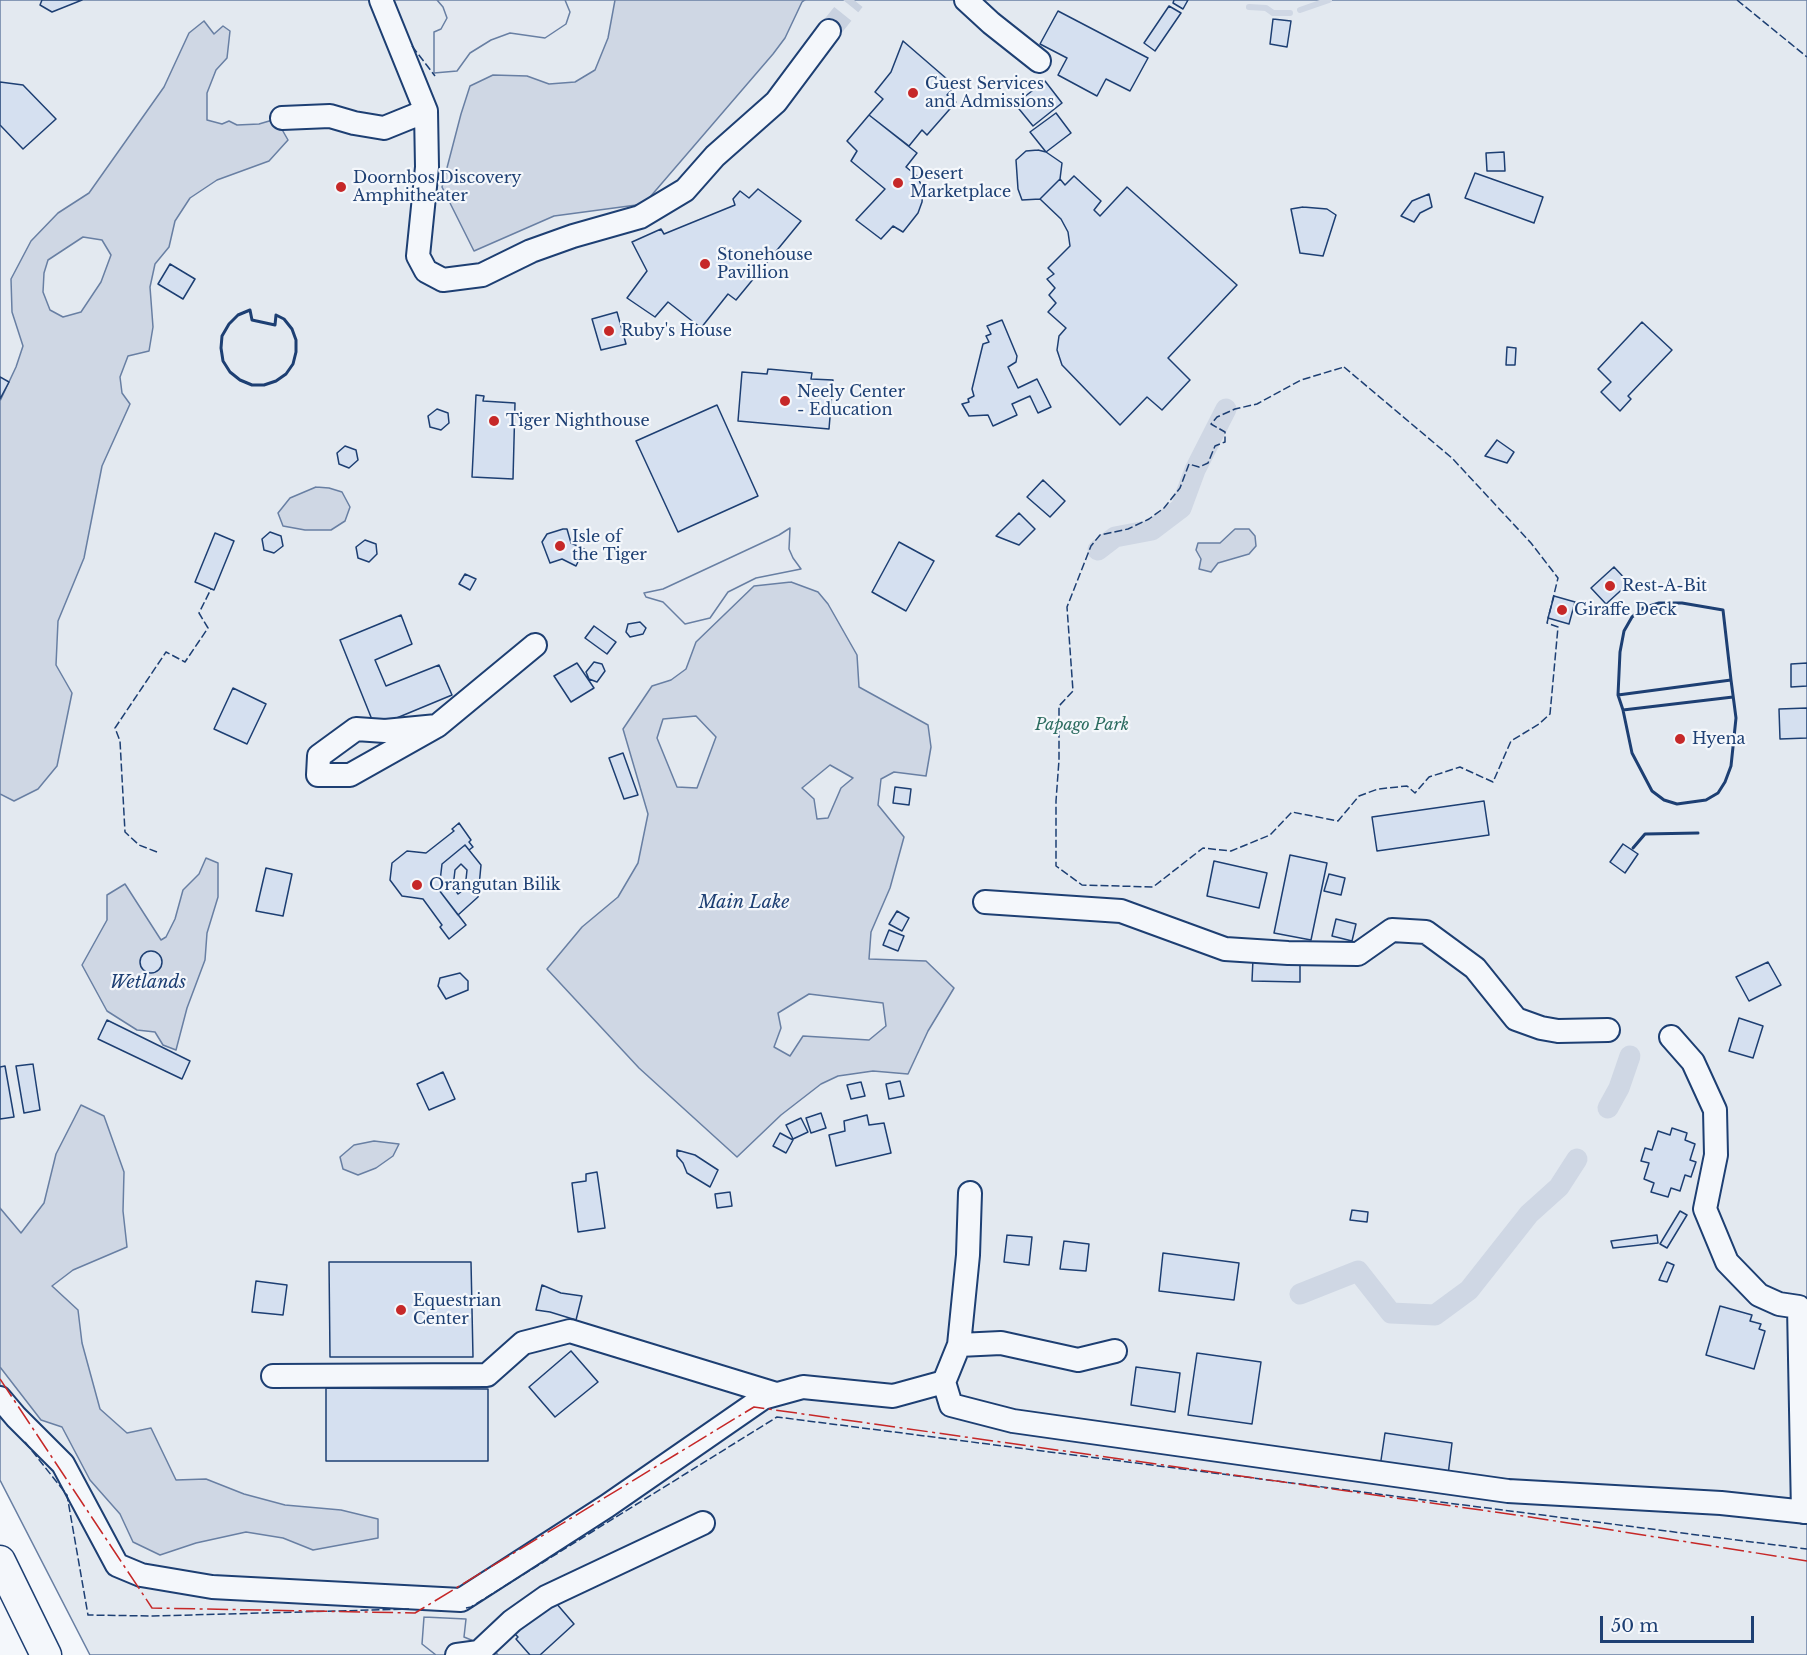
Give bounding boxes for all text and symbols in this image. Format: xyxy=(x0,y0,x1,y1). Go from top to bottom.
place label: Guest Services and Admissions xyxy=(925,74,1055,112)
marker: Guest Services and Admissions xyxy=(906,86,920,100)
place label: Desert Marketplace xyxy=(910,164,1011,202)
place label: Doornbos Discovery Amphitheater xyxy=(353,168,522,206)
marker: Desert Marketplace xyxy=(891,176,905,190)
marker: Doornbos Discovery Amphitheater xyxy=(334,180,348,194)
place label: Stonehouse Pavillion xyxy=(717,245,813,283)
marker: Stonehouse Pavillion xyxy=(698,257,712,271)
place label: Ruby's House xyxy=(621,321,732,341)
marker: Ruby's House xyxy=(602,324,616,338)
place label: Neely Center - Education xyxy=(797,382,905,420)
marker: Neely Center - Education xyxy=(778,394,792,408)
place label: Tiger Nighthouse xyxy=(506,411,650,431)
marker: Tiger Nighthouse xyxy=(487,414,501,428)
place label: Isle of the Tiger xyxy=(572,527,647,565)
marker: Isle of the Tiger xyxy=(553,539,567,553)
place label: Rest-A-Bit xyxy=(1622,576,1707,596)
marker: Rest-A-Bit xyxy=(1603,579,1617,593)
place label: Giraffe Deck xyxy=(1574,600,1677,620)
marker: Giraffe Deck xyxy=(1555,603,1569,617)
park label: Papago Park xyxy=(1035,715,1129,735)
place label: Hyena xyxy=(1692,729,1745,749)
marker: Hyena xyxy=(1673,732,1687,746)
place label: Orangutan Bilik xyxy=(429,875,561,895)
marker: Orangutan Bilik xyxy=(410,878,424,892)
water label: Main Lake xyxy=(699,892,789,914)
water label: Wetlands xyxy=(110,972,186,994)
place label: Equestrian Center xyxy=(413,1291,501,1329)
marker: Equestrian Center xyxy=(394,1303,408,1317)
scale bar xyxy=(1603,1604,1758,1642)
text: 50 m xyxy=(1611,1615,1659,1637)

